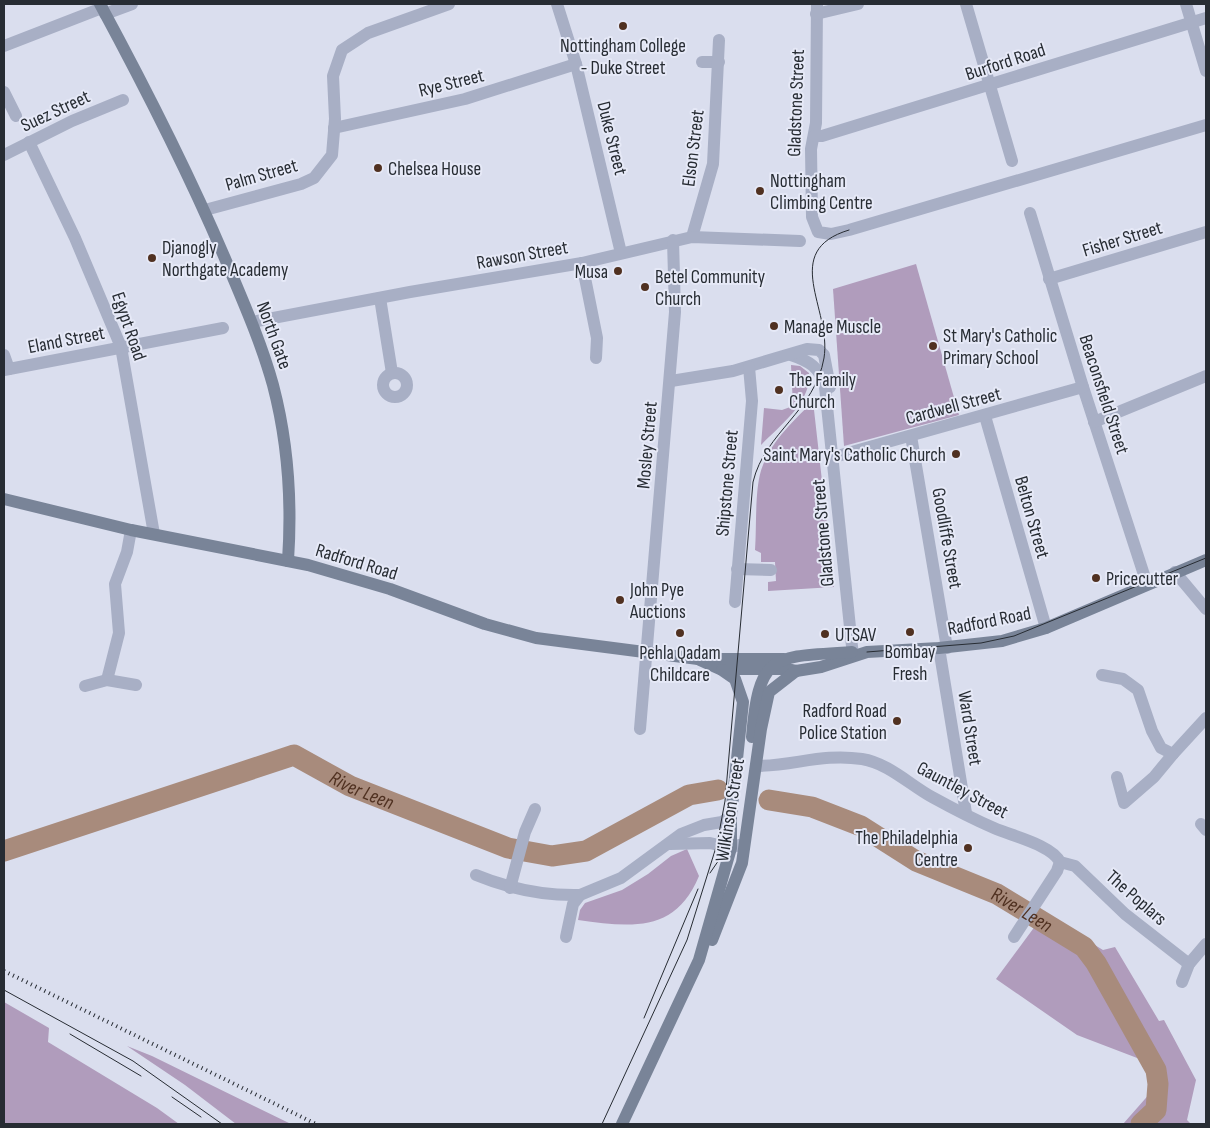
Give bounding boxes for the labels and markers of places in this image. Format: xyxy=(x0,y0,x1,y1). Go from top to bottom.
marker: Nottingham College - Duke Street xyxy=(617,20,629,32)
place label: Nottingham College - Duke Street xyxy=(560,35,686,80)
place label: Chelsea House xyxy=(388,158,481,181)
marker: Chelsea House xyxy=(372,162,384,174)
place label: Nottingham Climbing Centre xyxy=(770,170,873,215)
marker: Nottingham Climbing Centre xyxy=(754,185,766,197)
place label: Djanogly Northgate Academy xyxy=(162,237,289,282)
marker: Djanogly Northgate Academy xyxy=(146,252,158,264)
place label: Musa xyxy=(575,261,608,284)
marker: Musa xyxy=(612,265,624,277)
place label: Betel Community Church xyxy=(655,266,766,311)
marker: Betel Community Church xyxy=(639,281,651,293)
place label: Manage Muscle xyxy=(784,316,881,339)
marker: Manage Muscle xyxy=(768,320,780,332)
place label: St Mary's Catholic Primary School xyxy=(943,325,1057,370)
marker: St Mary's Catholic Primary School xyxy=(927,340,939,352)
place label: The Family Church xyxy=(789,369,857,414)
marker: The Family Church xyxy=(773,384,785,396)
place label: Saint Mary's Catholic Church xyxy=(763,444,946,467)
marker: Saint Mary's Catholic Church xyxy=(950,448,962,460)
place label: Pricecutter xyxy=(1106,568,1179,591)
marker: Pricecutter xyxy=(1090,572,1102,584)
place label: John Pye Auctions xyxy=(629,579,686,624)
marker: John Pye Auctions xyxy=(614,594,626,606)
place label: UTSAV xyxy=(835,624,877,647)
marker: Bombay Fresh xyxy=(904,626,916,638)
marker: Pehla Qadam Childcare xyxy=(674,627,686,639)
marker: UTSAV xyxy=(819,628,831,640)
place label: Bombay Fresh xyxy=(885,641,936,686)
place label: Pehla Qadam Childcare xyxy=(639,642,721,687)
place label: Radford Road Police Station xyxy=(799,700,887,745)
marker: Radford Road Police Station xyxy=(891,715,903,727)
place label: The Philadelphia Centre xyxy=(855,827,958,872)
marker: The Philadelphia Centre xyxy=(962,842,974,854)

